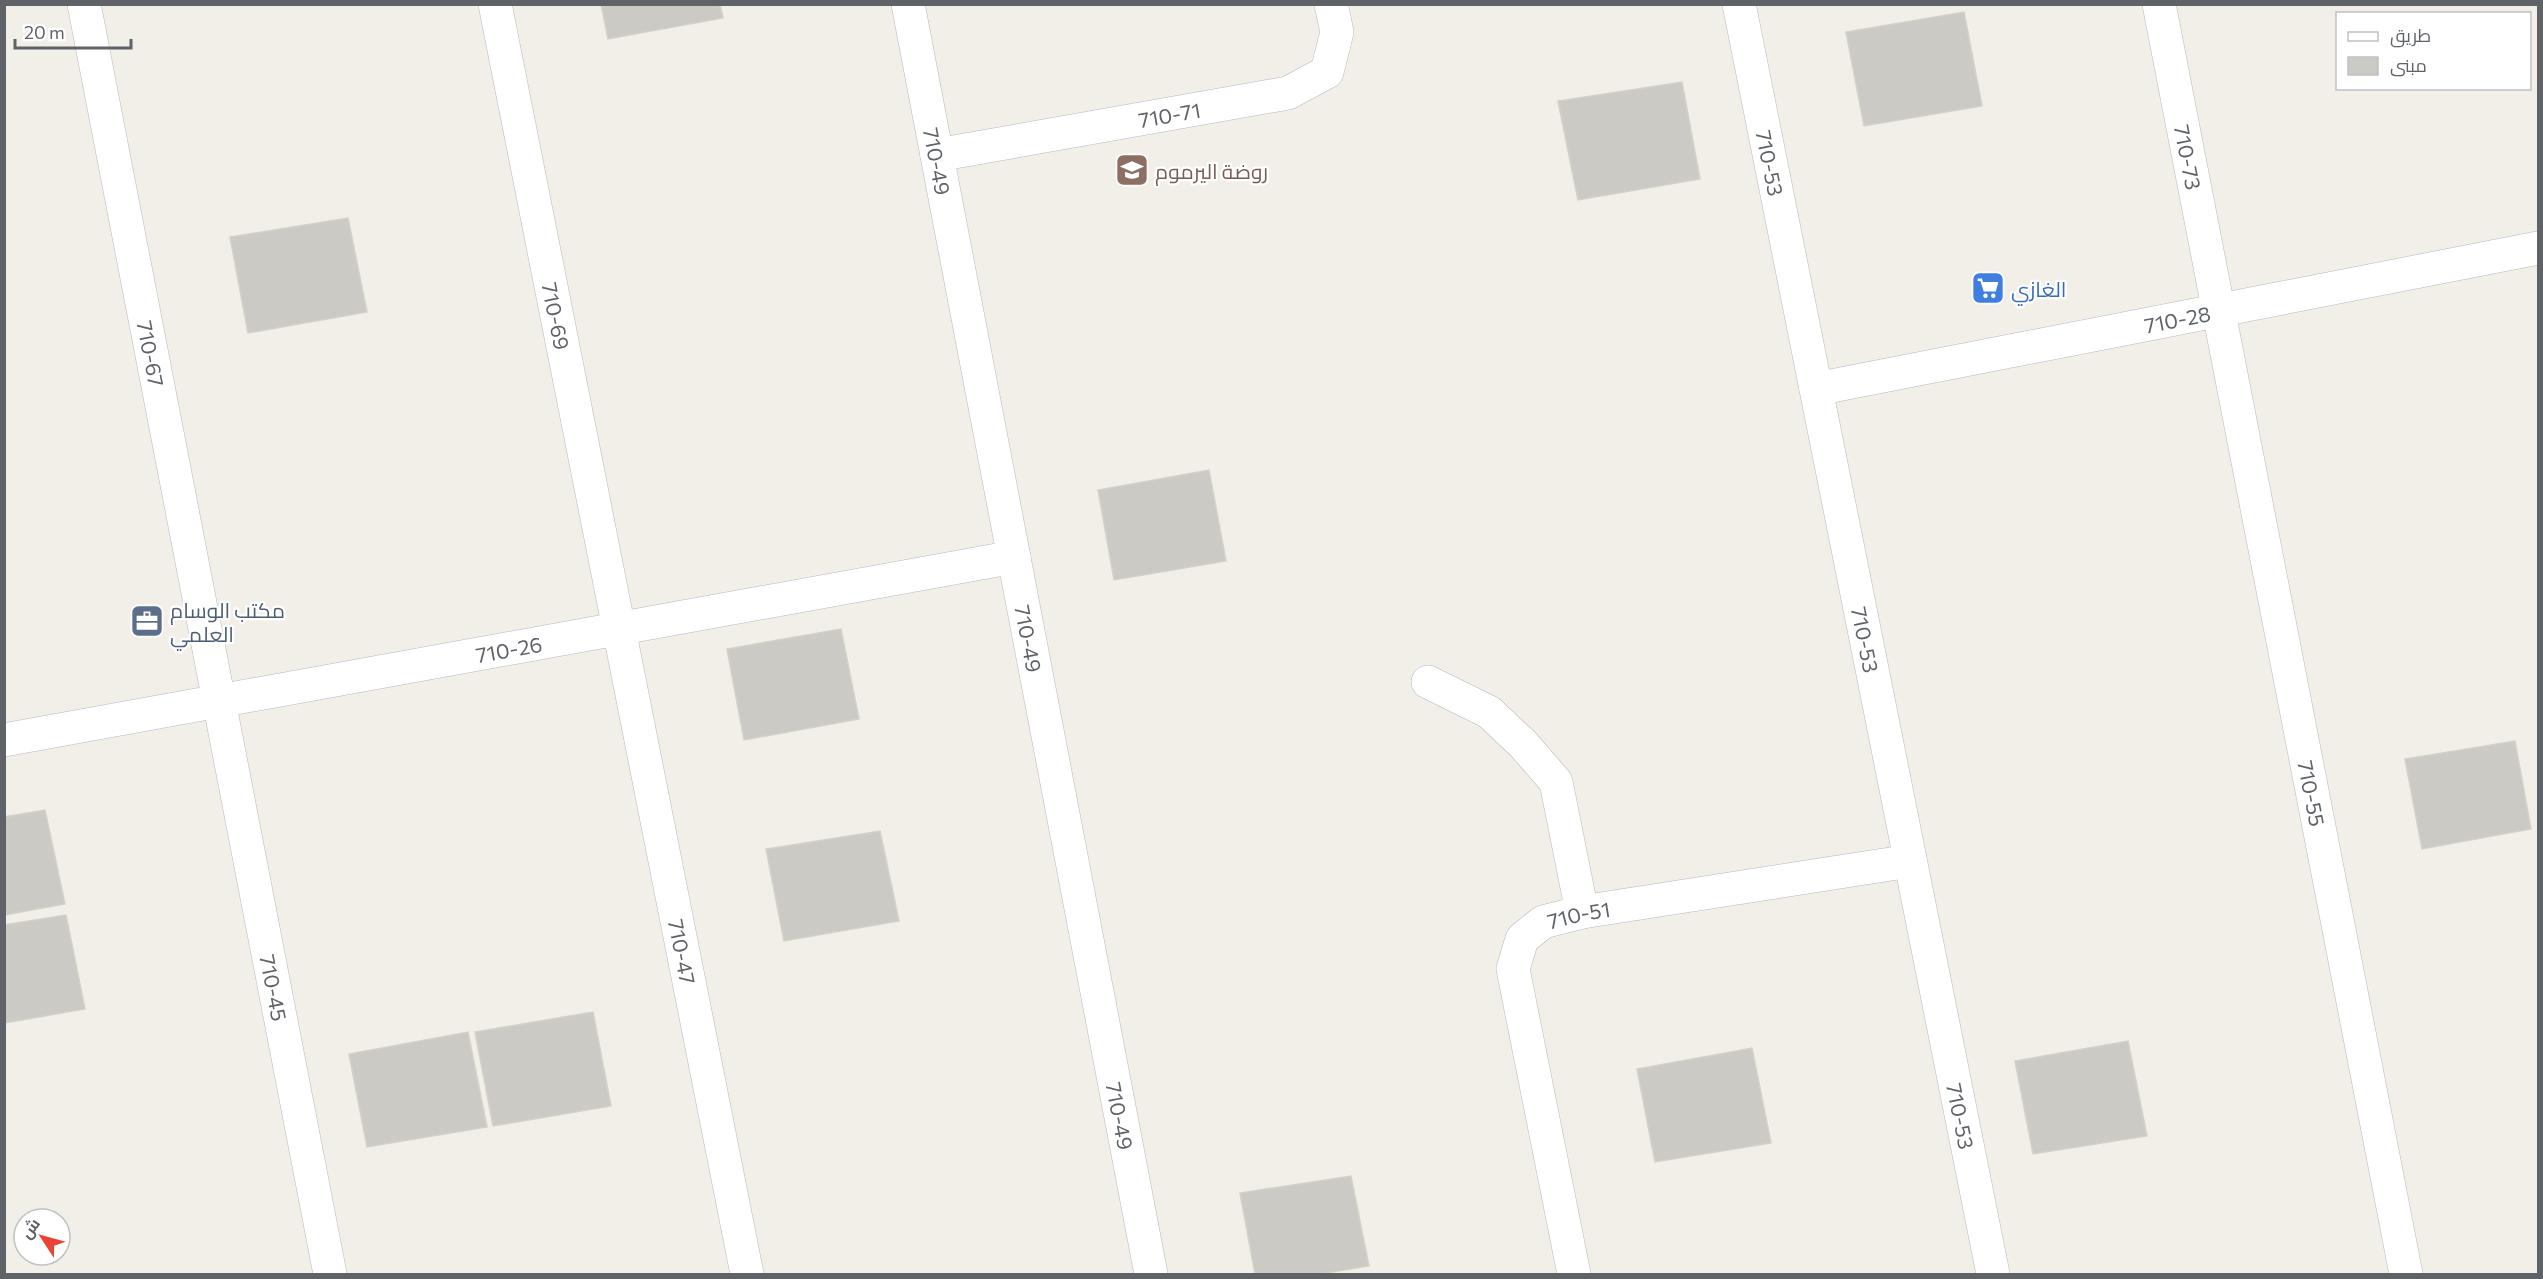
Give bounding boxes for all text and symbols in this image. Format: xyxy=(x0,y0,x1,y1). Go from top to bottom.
scale bar xyxy=(15,12,130,50)
legend xyxy=(2336,12,2531,90)
text: 20 m xyxy=(24,21,65,43)
text: طريق xyxy=(2390,24,2431,48)
text: مبنى xyxy=(2390,54,2427,77)
street label: 710-71 xyxy=(1136,96,1202,132)
street label: 710-73 xyxy=(2170,122,2207,192)
street label: 710-49 xyxy=(919,125,957,197)
street label: 710-53 xyxy=(1752,128,1790,198)
school or university icon: روضة اليرموم xyxy=(1114,152,1150,188)
place label: روضة اليرموم xyxy=(1155,158,1268,186)
supermarket icon: الغازي xyxy=(1970,270,2006,306)
place label: الغازي xyxy=(2011,276,2066,306)
street label: 710-69 xyxy=(538,280,576,352)
street label: 710-28 xyxy=(2142,300,2212,337)
street label: 710-67 xyxy=(133,319,170,388)
place label: مكتب الوسام العلمي xyxy=(170,597,285,651)
office icon: مكتب الوسام العلمي xyxy=(129,603,165,639)
street label: 710-49 xyxy=(1011,603,1048,674)
street label: 710-53 xyxy=(1847,604,1885,675)
street label: 710-26 xyxy=(474,630,544,667)
street label: 710-55 xyxy=(2294,758,2331,828)
street label: 710-51 xyxy=(1545,895,1612,933)
street label: 710-47 xyxy=(664,917,702,986)
street label: 710-45 xyxy=(256,952,293,1023)
street label: 710-49 xyxy=(1102,1080,1139,1152)
street label: 710-53 xyxy=(1943,1081,1980,1151)
north arrow xyxy=(12,1207,72,1267)
text: ش xyxy=(16,1214,44,1242)

